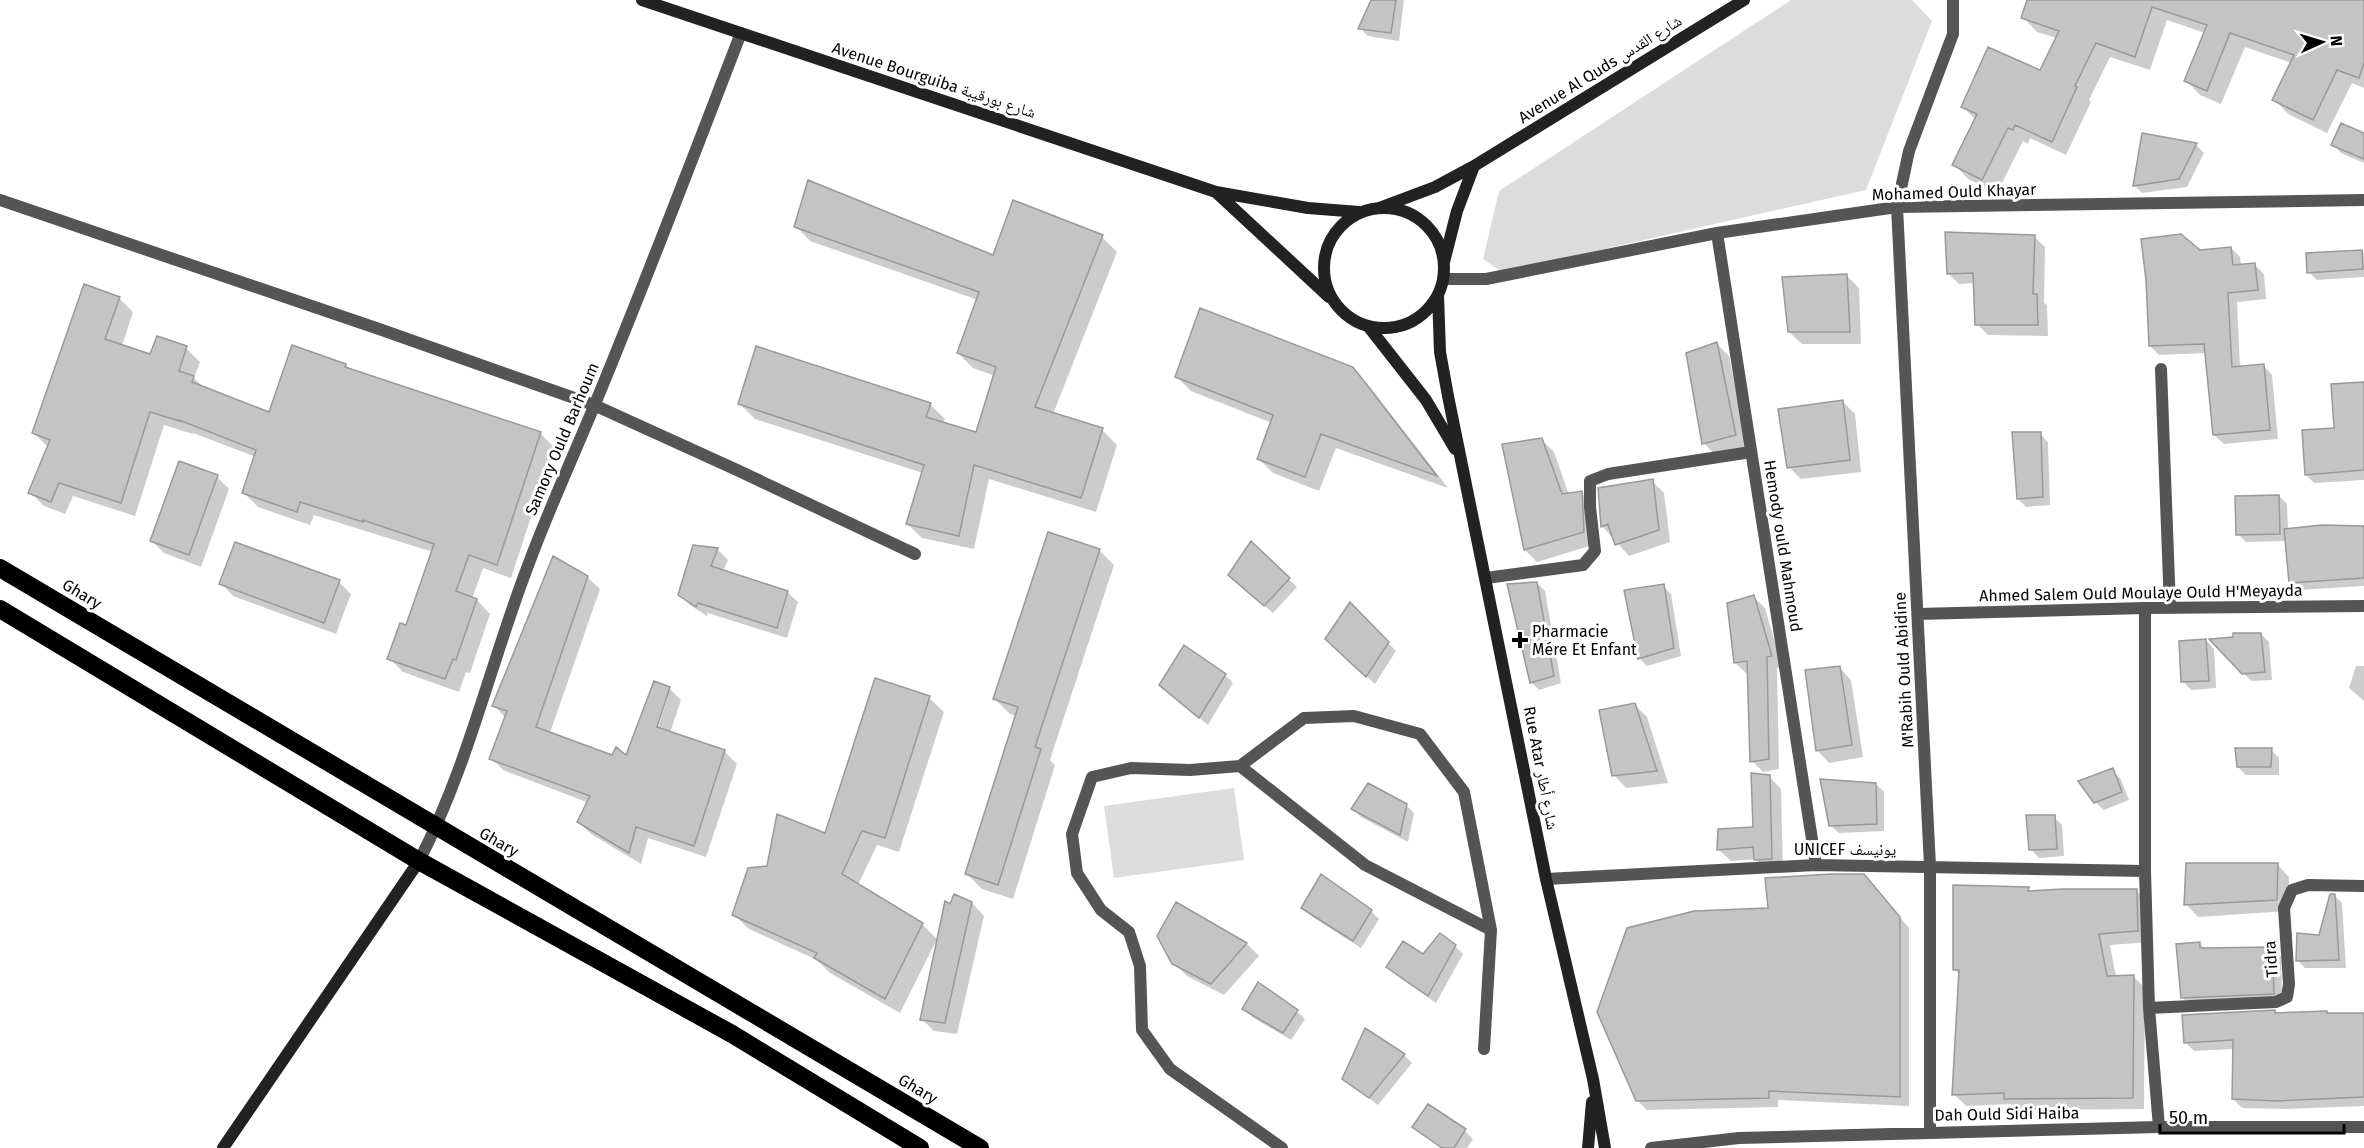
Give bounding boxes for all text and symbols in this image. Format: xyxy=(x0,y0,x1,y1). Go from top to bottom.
street label: Avenue Al Quds شارع القدس xyxy=(1515,11,1686,128)
north arrow xyxy=(2292,12,2352,72)
text: N xyxy=(2327,35,2346,47)
street label: Avenue Bourguiba شارع بورقيبة xyxy=(829,38,1038,123)
street label: Mohamed Ould Khayar xyxy=(1871,180,2037,204)
street label: Samory Ould Barhoum xyxy=(521,360,603,518)
street label: Hemody ould Mahmoud xyxy=(1760,459,1806,633)
street label: Ghary xyxy=(59,575,105,613)
street label: Ahmed Salem Ould Moulaye Ould H'Meyayda xyxy=(1979,581,2303,605)
street label: M'Rabih Ould Abidine xyxy=(1890,592,1918,748)
place label: Pharmacie Mére Et Enfant xyxy=(1532,622,1637,659)
marker: Pharmacie Mére Et Enfant xyxy=(1513,633,1527,647)
street label: Rue Atar شارع أطار xyxy=(1519,705,1562,831)
street label: Ghary xyxy=(476,823,522,861)
street label: UNICEF يونيسف xyxy=(1794,840,1896,859)
street label: Tidra xyxy=(2260,940,2282,978)
street label: Ghary xyxy=(895,1070,941,1108)
scale bar xyxy=(2160,1097,2344,1135)
street label: Dah Ould Sidi Haiba xyxy=(1934,1103,2080,1125)
text: 50 m xyxy=(2169,1107,2208,1129)

